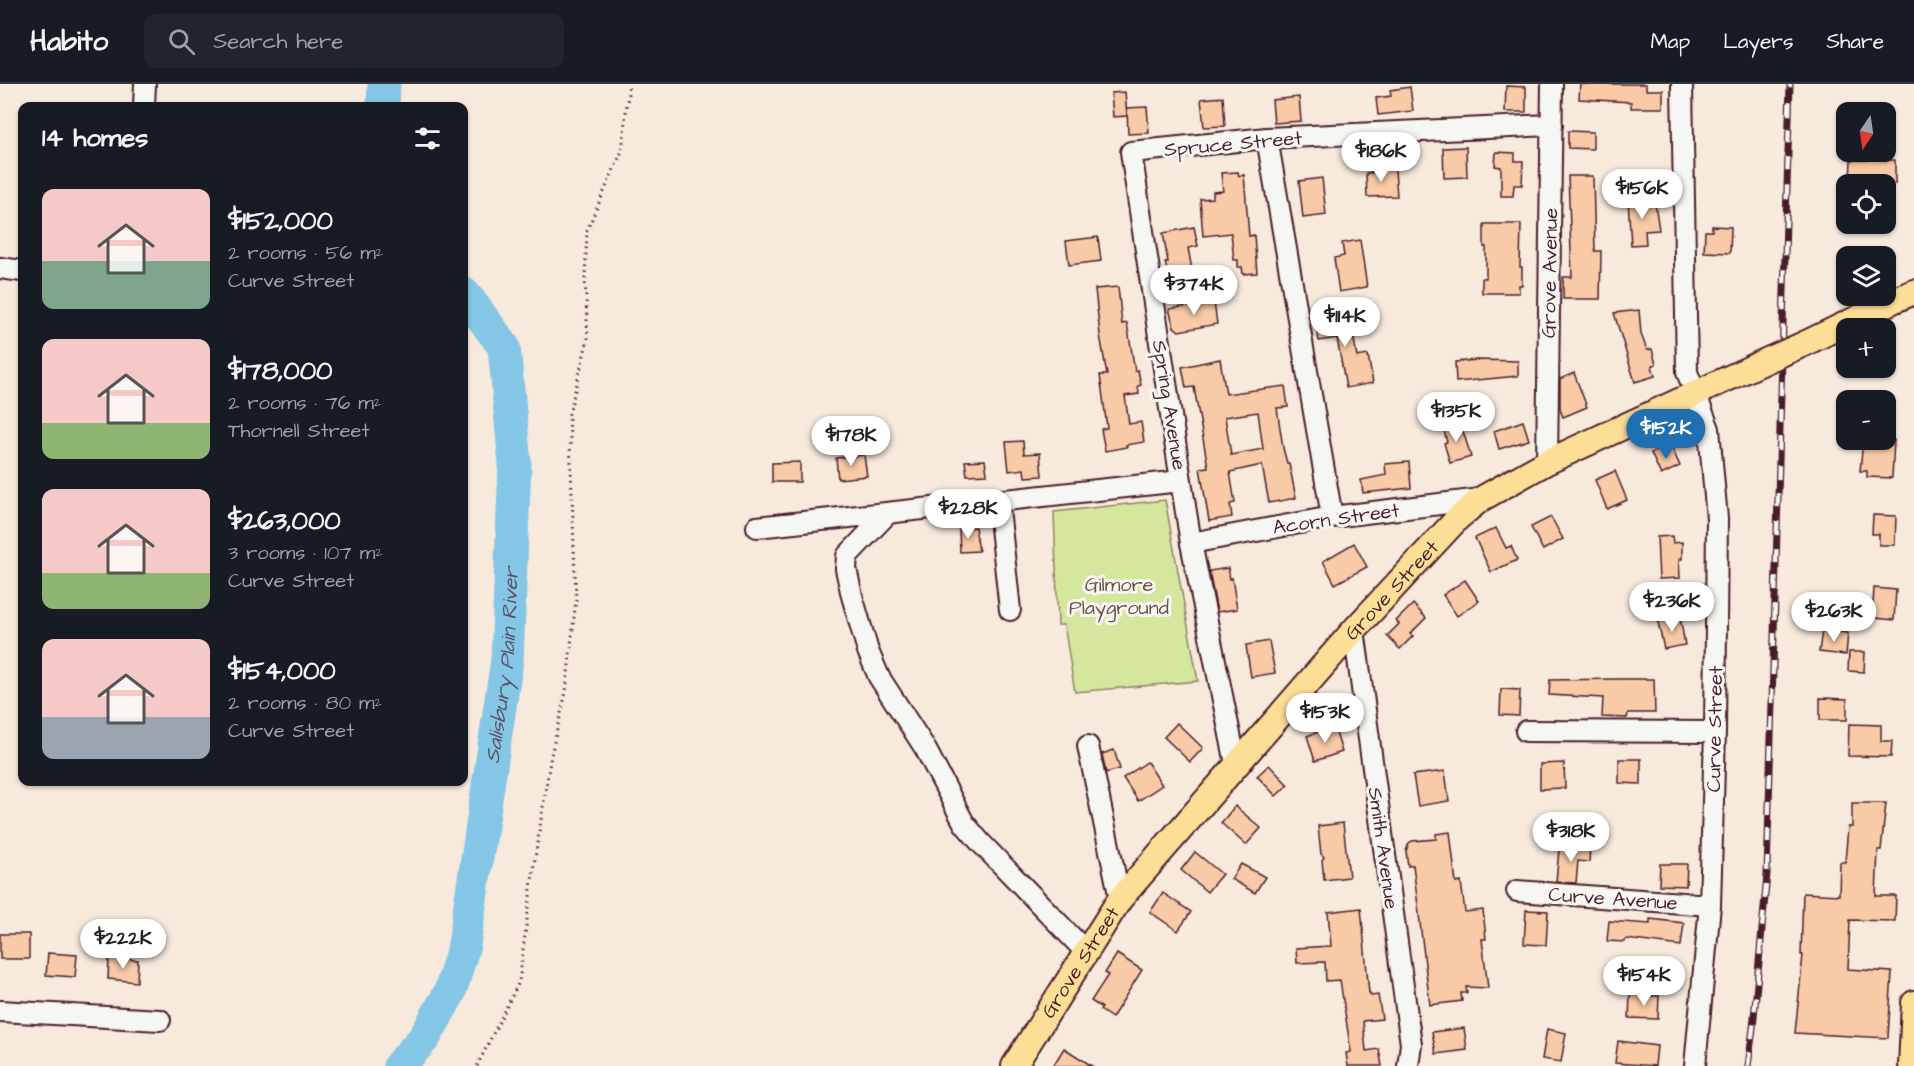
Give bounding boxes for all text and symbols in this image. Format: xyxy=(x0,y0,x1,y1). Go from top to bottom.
search box xyxy=(144,14,564,68)
text: Habito xyxy=(30,22,108,61)
icon: search xyxy=(165,25,198,58)
text: Search here xyxy=(213,26,343,57)
text: Map xyxy=(1650,27,1690,56)
text: Layers xyxy=(1723,27,1793,56)
text: Share xyxy=(1826,27,1884,56)
north arrow xyxy=(1836,102,1896,162)
map controls xyxy=(1836,102,1896,450)
text: 14 homes xyxy=(42,120,148,156)
icon: filters xyxy=(411,122,444,155)
street label: Spruce Street xyxy=(1163,124,1303,164)
pin: $186K xyxy=(1339,132,1423,183)
text: $186K xyxy=(1355,137,1407,165)
pin: $156K xyxy=(1600,169,1684,220)
text: $156K xyxy=(1616,174,1668,202)
button: locate xyxy=(1836,174,1896,234)
text: $152,000 xyxy=(228,203,333,239)
street label: Grove Avenue xyxy=(1535,207,1565,338)
icon: home xyxy=(90,213,162,285)
text: 2 rooms · 56 m² xyxy=(228,239,383,267)
button: layers xyxy=(1836,246,1896,306)
pin: $374K xyxy=(1152,265,1236,316)
text: Curve Street xyxy=(228,267,354,295)
text: $374K xyxy=(1164,270,1224,298)
pin: $114K xyxy=(1303,297,1387,348)
text: $114K xyxy=(1324,302,1366,330)
button: + xyxy=(1836,318,1896,378)
street label: Spring Avenue xyxy=(1144,338,1193,473)
text: $178,000 xyxy=(228,353,332,389)
icon: home xyxy=(90,363,162,435)
text: 2 rooms · 76 m² xyxy=(228,389,381,417)
button: − xyxy=(1836,390,1896,450)
pin: $135K xyxy=(1414,392,1498,443)
text: $135K xyxy=(1431,397,1481,425)
pin: $152K xyxy=(1624,409,1708,460)
text: $152K xyxy=(1640,414,1692,442)
pin: $178K xyxy=(809,416,893,467)
text: Thornell Street xyxy=(228,417,369,445)
text: $178K xyxy=(825,421,877,449)
pin: $228K xyxy=(926,489,1010,540)
text: $228K xyxy=(938,494,998,522)
street label: Acorn Street xyxy=(1271,496,1401,542)
text: $263,000 xyxy=(228,503,341,539)
icon: home xyxy=(90,513,162,585)
street label: Grove Street xyxy=(1338,535,1445,647)
text: 3 rooms · 107 m² xyxy=(228,539,383,567)
water label: Salisbury Plain River xyxy=(478,564,526,765)
text: Curve Street xyxy=(228,567,354,595)
park label: Gilmore Playground xyxy=(1069,571,1169,623)
pin: $236K xyxy=(1630,582,1714,633)
text: $236K xyxy=(1643,587,1701,615)
pin: $263K xyxy=(1792,592,1876,643)
text: $263K xyxy=(1805,597,1863,625)
text: $154,000 xyxy=(228,653,336,689)
icon: home xyxy=(90,663,162,735)
street label: Curve Street xyxy=(1700,666,1730,792)
text: 2 rooms · 80 m² xyxy=(228,689,382,717)
pin: $153K xyxy=(1283,693,1367,744)
text: $153K xyxy=(1300,698,1350,726)
text: Curve Street xyxy=(228,717,354,745)
street label: Smith Avenue xyxy=(1361,786,1405,911)
pin: $318K xyxy=(1529,812,1613,863)
text: $318K xyxy=(1547,817,1595,845)
street label: Curve Avenue xyxy=(1547,881,1679,917)
street label: Grove Street xyxy=(1035,902,1127,1024)
pin: $222K xyxy=(81,919,165,970)
text: $222K xyxy=(94,924,152,952)
pin: $154K xyxy=(1602,956,1686,1007)
text: $154K xyxy=(1617,961,1671,989)

